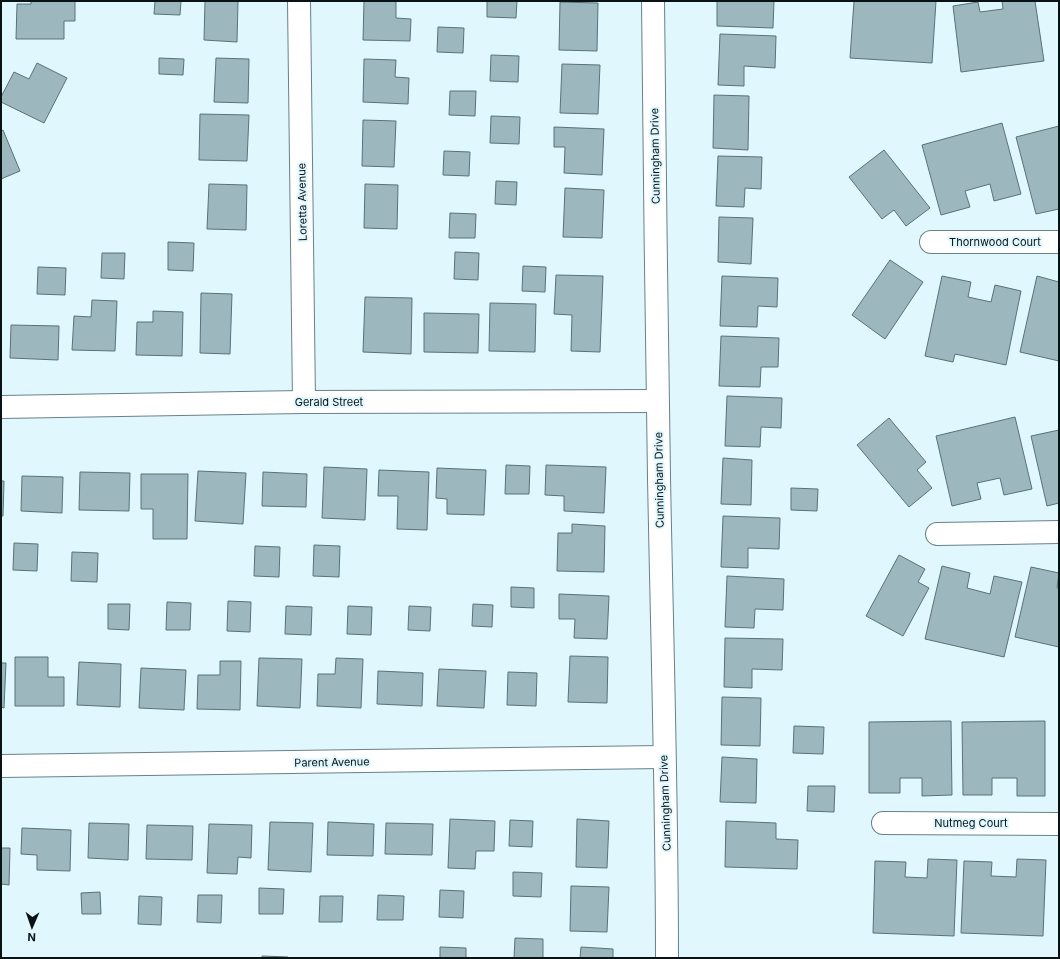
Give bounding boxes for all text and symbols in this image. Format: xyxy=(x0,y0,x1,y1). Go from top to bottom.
street label: Cunningham Drive xyxy=(647,108,663,204)
street label: Loretta Avenue xyxy=(294,163,310,241)
street label: Thornwood Court xyxy=(949,235,1041,249)
street label: Gerald Street xyxy=(295,395,364,409)
street label: Cunningham Drive xyxy=(651,432,667,528)
street label: Parent Avenue xyxy=(294,754,370,770)
street label: Cunningham Drive xyxy=(656,755,674,851)
street label: Nutmeg Court xyxy=(934,816,1008,830)
north arrow xyxy=(12,907,52,947)
text: N xyxy=(27,930,36,944)

